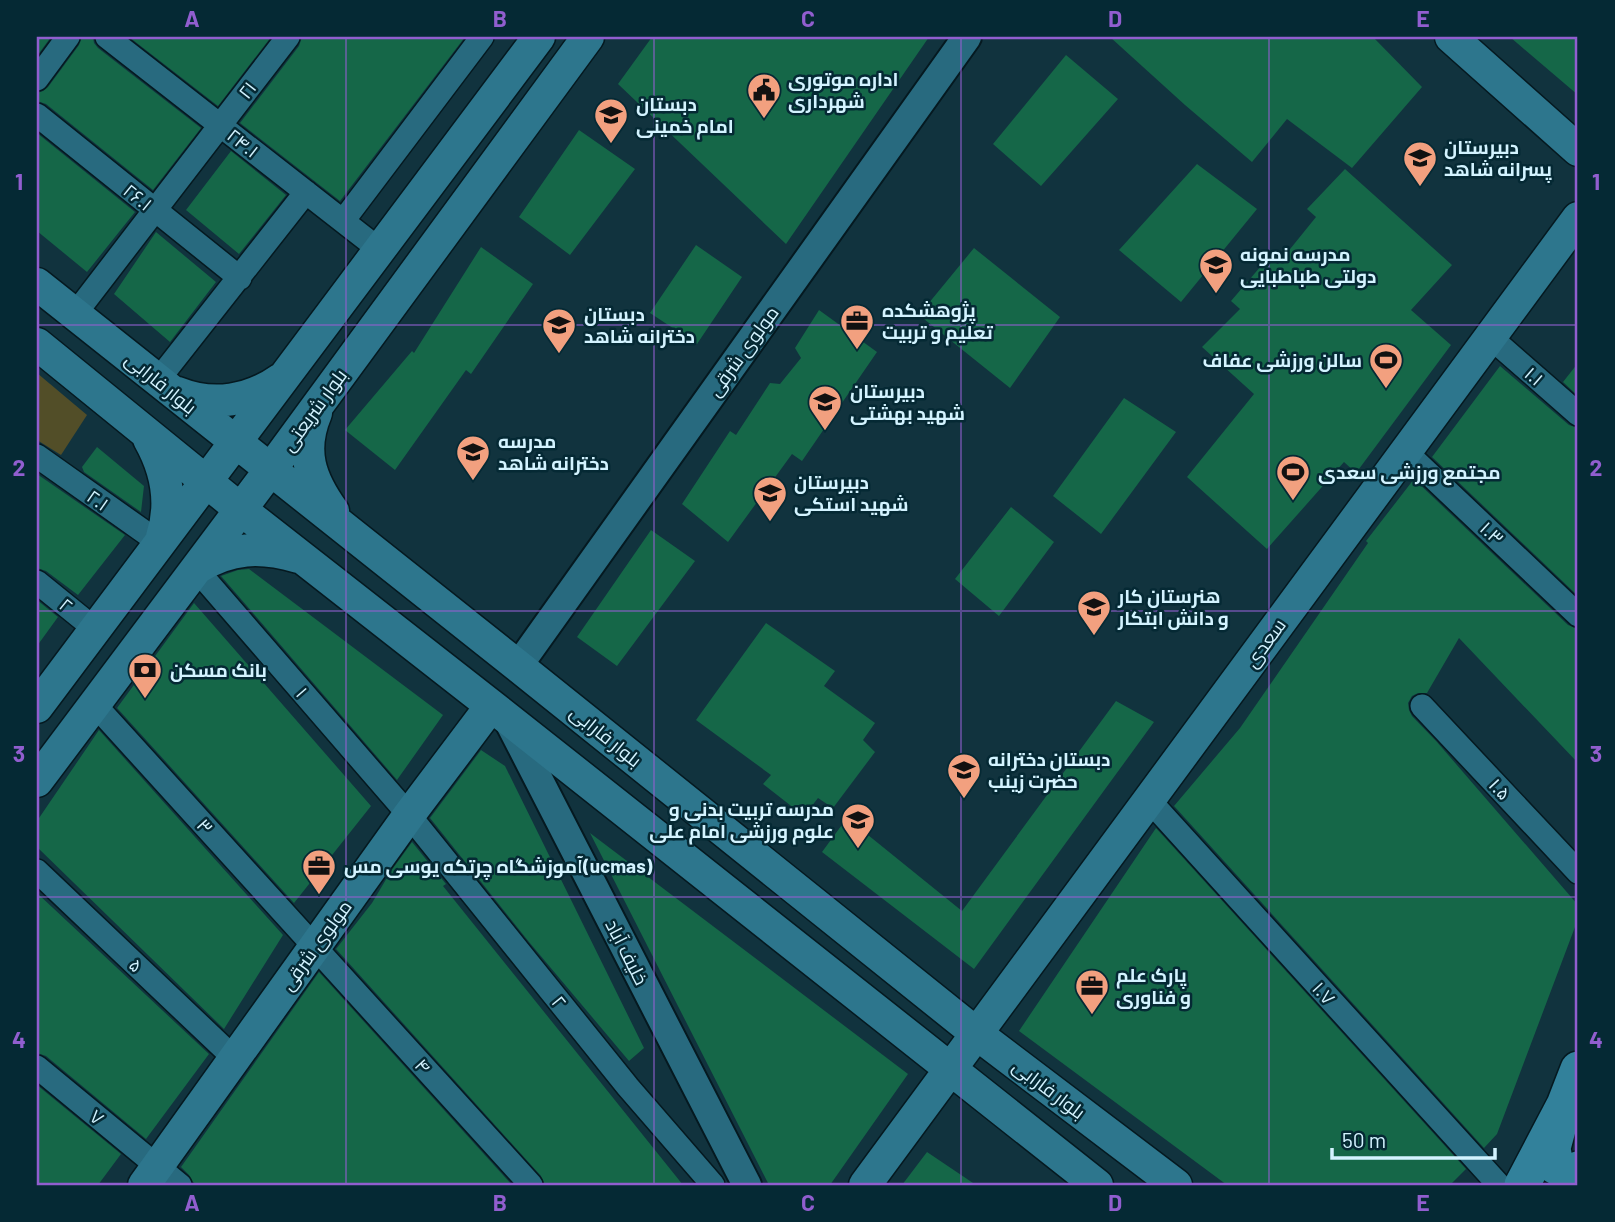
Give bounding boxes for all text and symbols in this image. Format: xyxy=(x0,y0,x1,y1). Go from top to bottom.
text: A xyxy=(184,4,200,32)
text: B xyxy=(493,4,507,32)
text: C xyxy=(801,4,815,32)
text: D xyxy=(1108,4,1122,32)
text: E xyxy=(1416,4,1430,32)
place label: اداره موتوری شهرداری xyxy=(788,67,898,113)
public building icon: اداره موتوری شهرداری xyxy=(745,71,783,120)
street label: ۲۱ xyxy=(233,76,261,103)
place label: دبستان امام خمینی xyxy=(636,92,734,140)
school or university icon: دبستان امام خمینی xyxy=(592,96,630,145)
street label: ۲۴.۱ xyxy=(223,123,264,162)
place label: دبیرستان پسرانه شاهد xyxy=(1444,135,1552,183)
school or university icon: دبیرستان پسرانه شاهد xyxy=(1401,139,1439,188)
text: 1 xyxy=(15,167,23,195)
text: 1 xyxy=(1592,167,1600,195)
street label: ۲۶.۱ xyxy=(119,178,157,215)
place label: مدرسه نمونه دولتی طباطبایی xyxy=(1240,242,1377,288)
school or university icon: مدرسه نمونه دولتی طباطبایی xyxy=(1197,246,1235,295)
place label: پژوهشکده تعلیم و تربیت xyxy=(882,298,994,346)
street label: مولوی شرقی xyxy=(702,301,784,401)
place label: دبستان دخترانه شاهد xyxy=(584,302,695,348)
office icon: پژوهشکده تعلیم و تربیت xyxy=(838,302,876,351)
school or university icon: دبستان دخترانه شاهد xyxy=(540,306,578,355)
sports icon: سالن ورزشی عفاف xyxy=(1367,341,1405,390)
street label: بلوار فارابی xyxy=(120,347,202,419)
place label: سالن ورزشی عفاف xyxy=(1202,348,1362,373)
street label: ۱.۱ xyxy=(1520,361,1548,390)
street label: بلوار شریعتی xyxy=(276,364,352,456)
place label: دبیرستان شهید بهشتی xyxy=(850,379,965,425)
school or university icon: دبیرستان شهید بهشتی xyxy=(806,383,844,432)
place label: مدرسه دخترانه شاهد xyxy=(498,429,609,475)
school or university icon: مدرسه دخترانه شاهد xyxy=(454,433,492,482)
text: 2 xyxy=(13,453,25,481)
sports icon: مجتمع ورزشی سعدی xyxy=(1274,453,1312,502)
text: 2 xyxy=(1590,453,1602,481)
place label: مجتمع ورزشی سعدی xyxy=(1318,460,1501,486)
place label: دبیرستان شهید استکی xyxy=(794,470,909,516)
school or university icon: دبیرستان شهید استکی xyxy=(751,474,789,523)
street label: ۲.۱ xyxy=(83,484,114,515)
street label: ۱.۳ xyxy=(1476,516,1509,549)
place label: هنرستان کار و دانش ابتکار xyxy=(1117,584,1229,630)
school or university icon: هنرستان کار و دانش ابتکار xyxy=(1075,588,1113,637)
street label: ۲ xyxy=(55,593,77,617)
street label: سعدی xyxy=(1239,614,1291,672)
bank icon: بانک مسکن xyxy=(126,651,164,700)
place label: بانک مسکن xyxy=(170,658,267,682)
street label: ۱ xyxy=(292,682,313,701)
street label: بلوار فارابی xyxy=(565,700,647,772)
text: 3 xyxy=(13,739,25,767)
text: 3 xyxy=(1590,739,1602,767)
place label: دبستان دخترانه حضرت زینب xyxy=(988,747,1111,794)
school or university icon: دبستان دخترانه حضرت زینب xyxy=(945,751,983,800)
street label: ۱.۵ xyxy=(1485,773,1516,804)
place label: مدرسه تربیت بدنی و علوم ورزشی امام علی xyxy=(649,797,834,845)
school or university icon: مدرسه تربیت بدنی و علوم ورزشی امام علی xyxy=(839,801,877,850)
street label: ۳ xyxy=(193,813,218,838)
office icon: آموزشگاه چرتکه یوسی مس(ucmas) xyxy=(300,847,338,896)
place label: آموزشگاه چرتکه یوسی مس(ucmas) xyxy=(344,854,653,880)
street label: مولوی شرقی xyxy=(275,895,357,995)
street label: خلیف آباد xyxy=(601,915,654,989)
street label: ۵ xyxy=(125,953,148,977)
place label: پارک علم و فناوری xyxy=(1116,963,1191,1009)
office icon: پارک علم و فناوری xyxy=(1073,967,1111,1016)
street label: ۱.۷ xyxy=(1308,976,1341,1009)
street label: ۲ xyxy=(547,991,571,1013)
text: 4 xyxy=(12,1025,26,1053)
text: 4 xyxy=(1589,1025,1603,1053)
street label: ۴ xyxy=(411,1053,436,1078)
street label: بلوار فارابی xyxy=(1008,1054,1090,1124)
street label: ۷ xyxy=(85,1104,109,1129)
scale bar xyxy=(1332,1117,1494,1161)
text: 50 m xyxy=(1342,1127,1386,1152)
text: A xyxy=(184,1188,200,1216)
text: B xyxy=(493,1188,507,1216)
text: C xyxy=(801,1188,815,1216)
text: D xyxy=(1108,1188,1122,1216)
text: E xyxy=(1416,1188,1430,1216)

